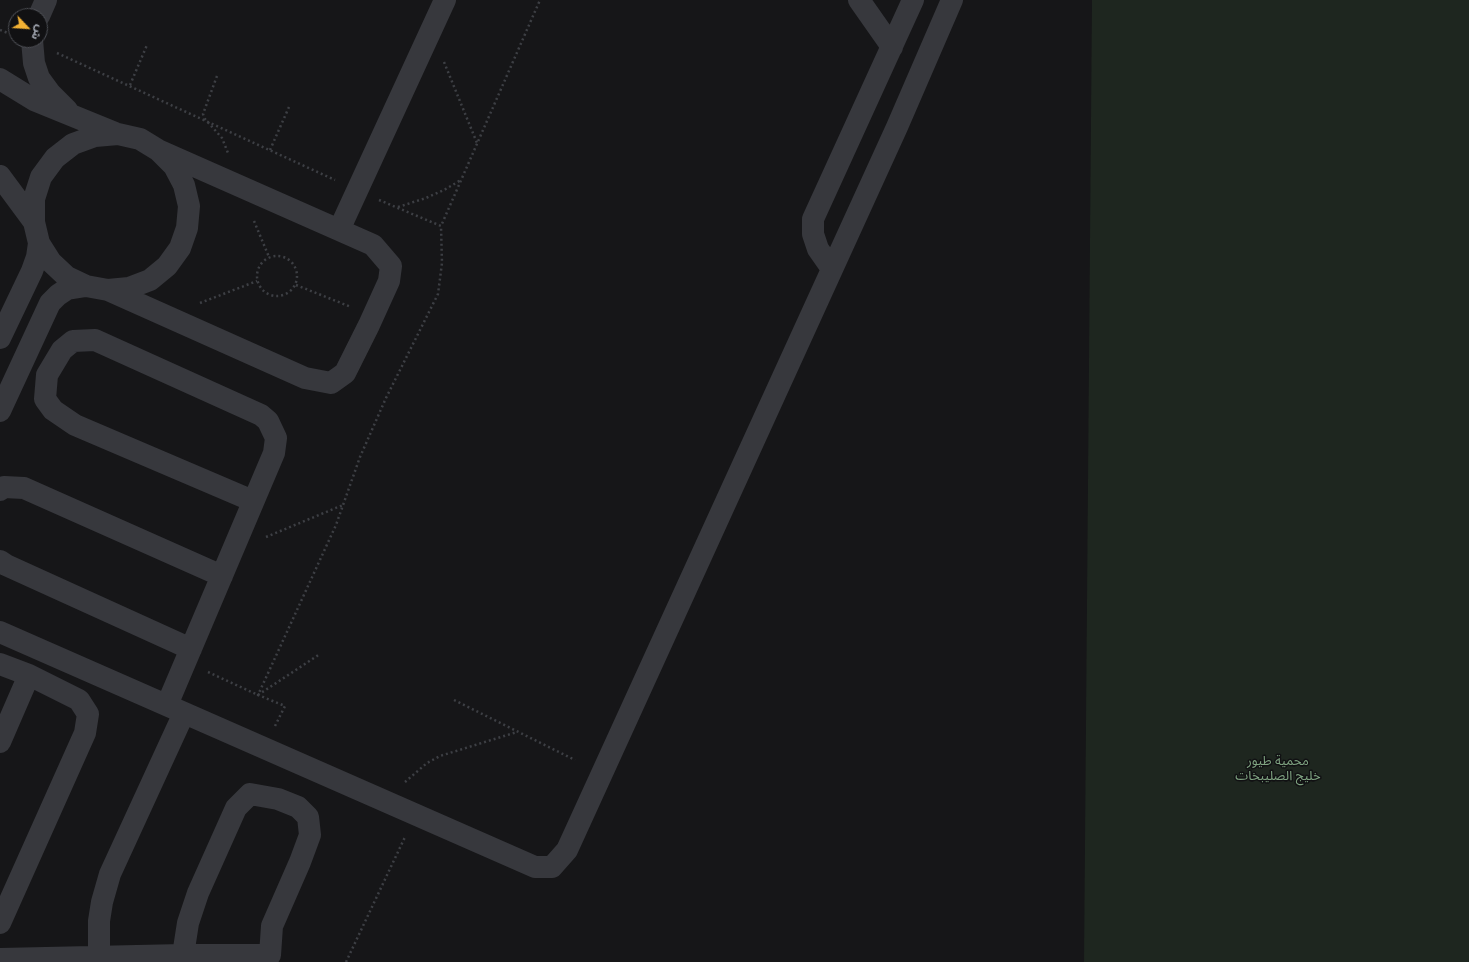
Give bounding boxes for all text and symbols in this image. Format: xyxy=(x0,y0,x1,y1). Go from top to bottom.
north arrow xyxy=(8,8,48,48)
text: ش xyxy=(28,22,48,43)
park label: محمية طيور خليج الصليبخات xyxy=(1235,754,1321,785)

